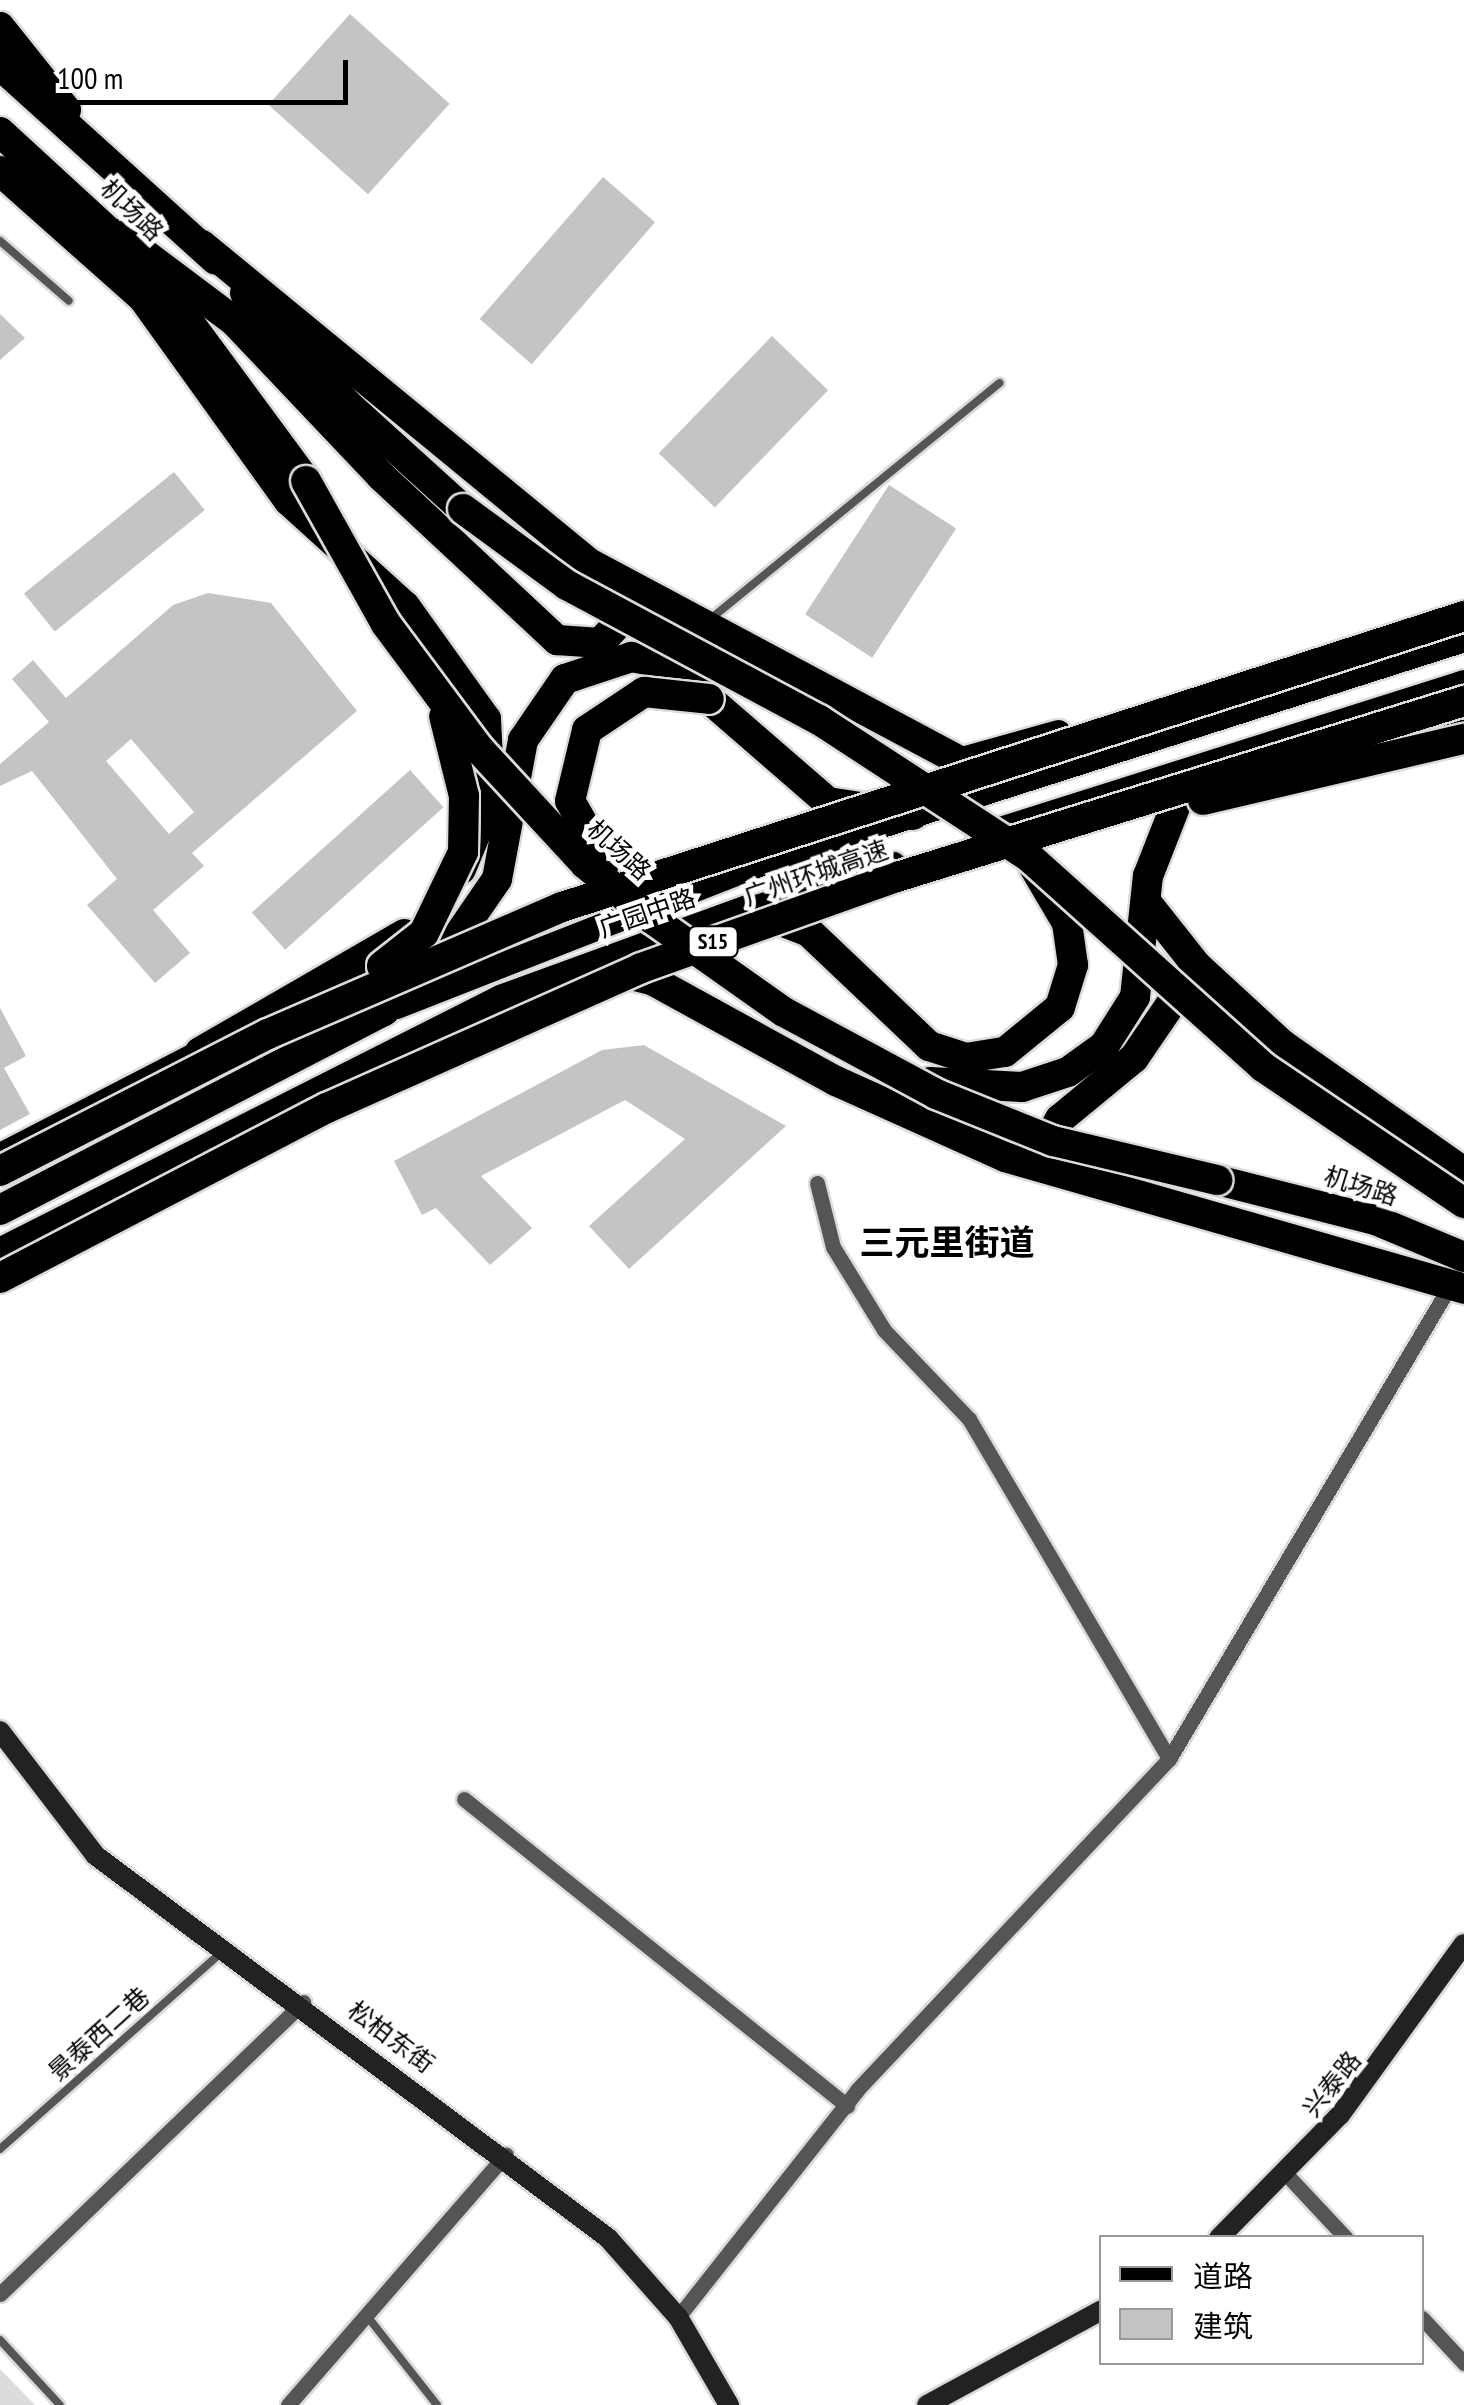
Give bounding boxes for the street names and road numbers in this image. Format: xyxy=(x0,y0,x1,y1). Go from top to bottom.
street label: 机场路 xyxy=(95,173,169,247)
street label: 机场路 xyxy=(581,814,657,886)
street label: 广州环城高速 xyxy=(740,834,892,912)
street label: 广园中路 xyxy=(595,883,699,943)
road number: S15 xyxy=(686,925,740,959)
street label: 机场路 xyxy=(1321,1161,1401,1211)
street label: 景泰西二巷 xyxy=(43,1981,155,2087)
street label: 松柏东街 xyxy=(342,1995,440,2079)
street label: 兴泰路 xyxy=(1297,2045,1367,2123)

